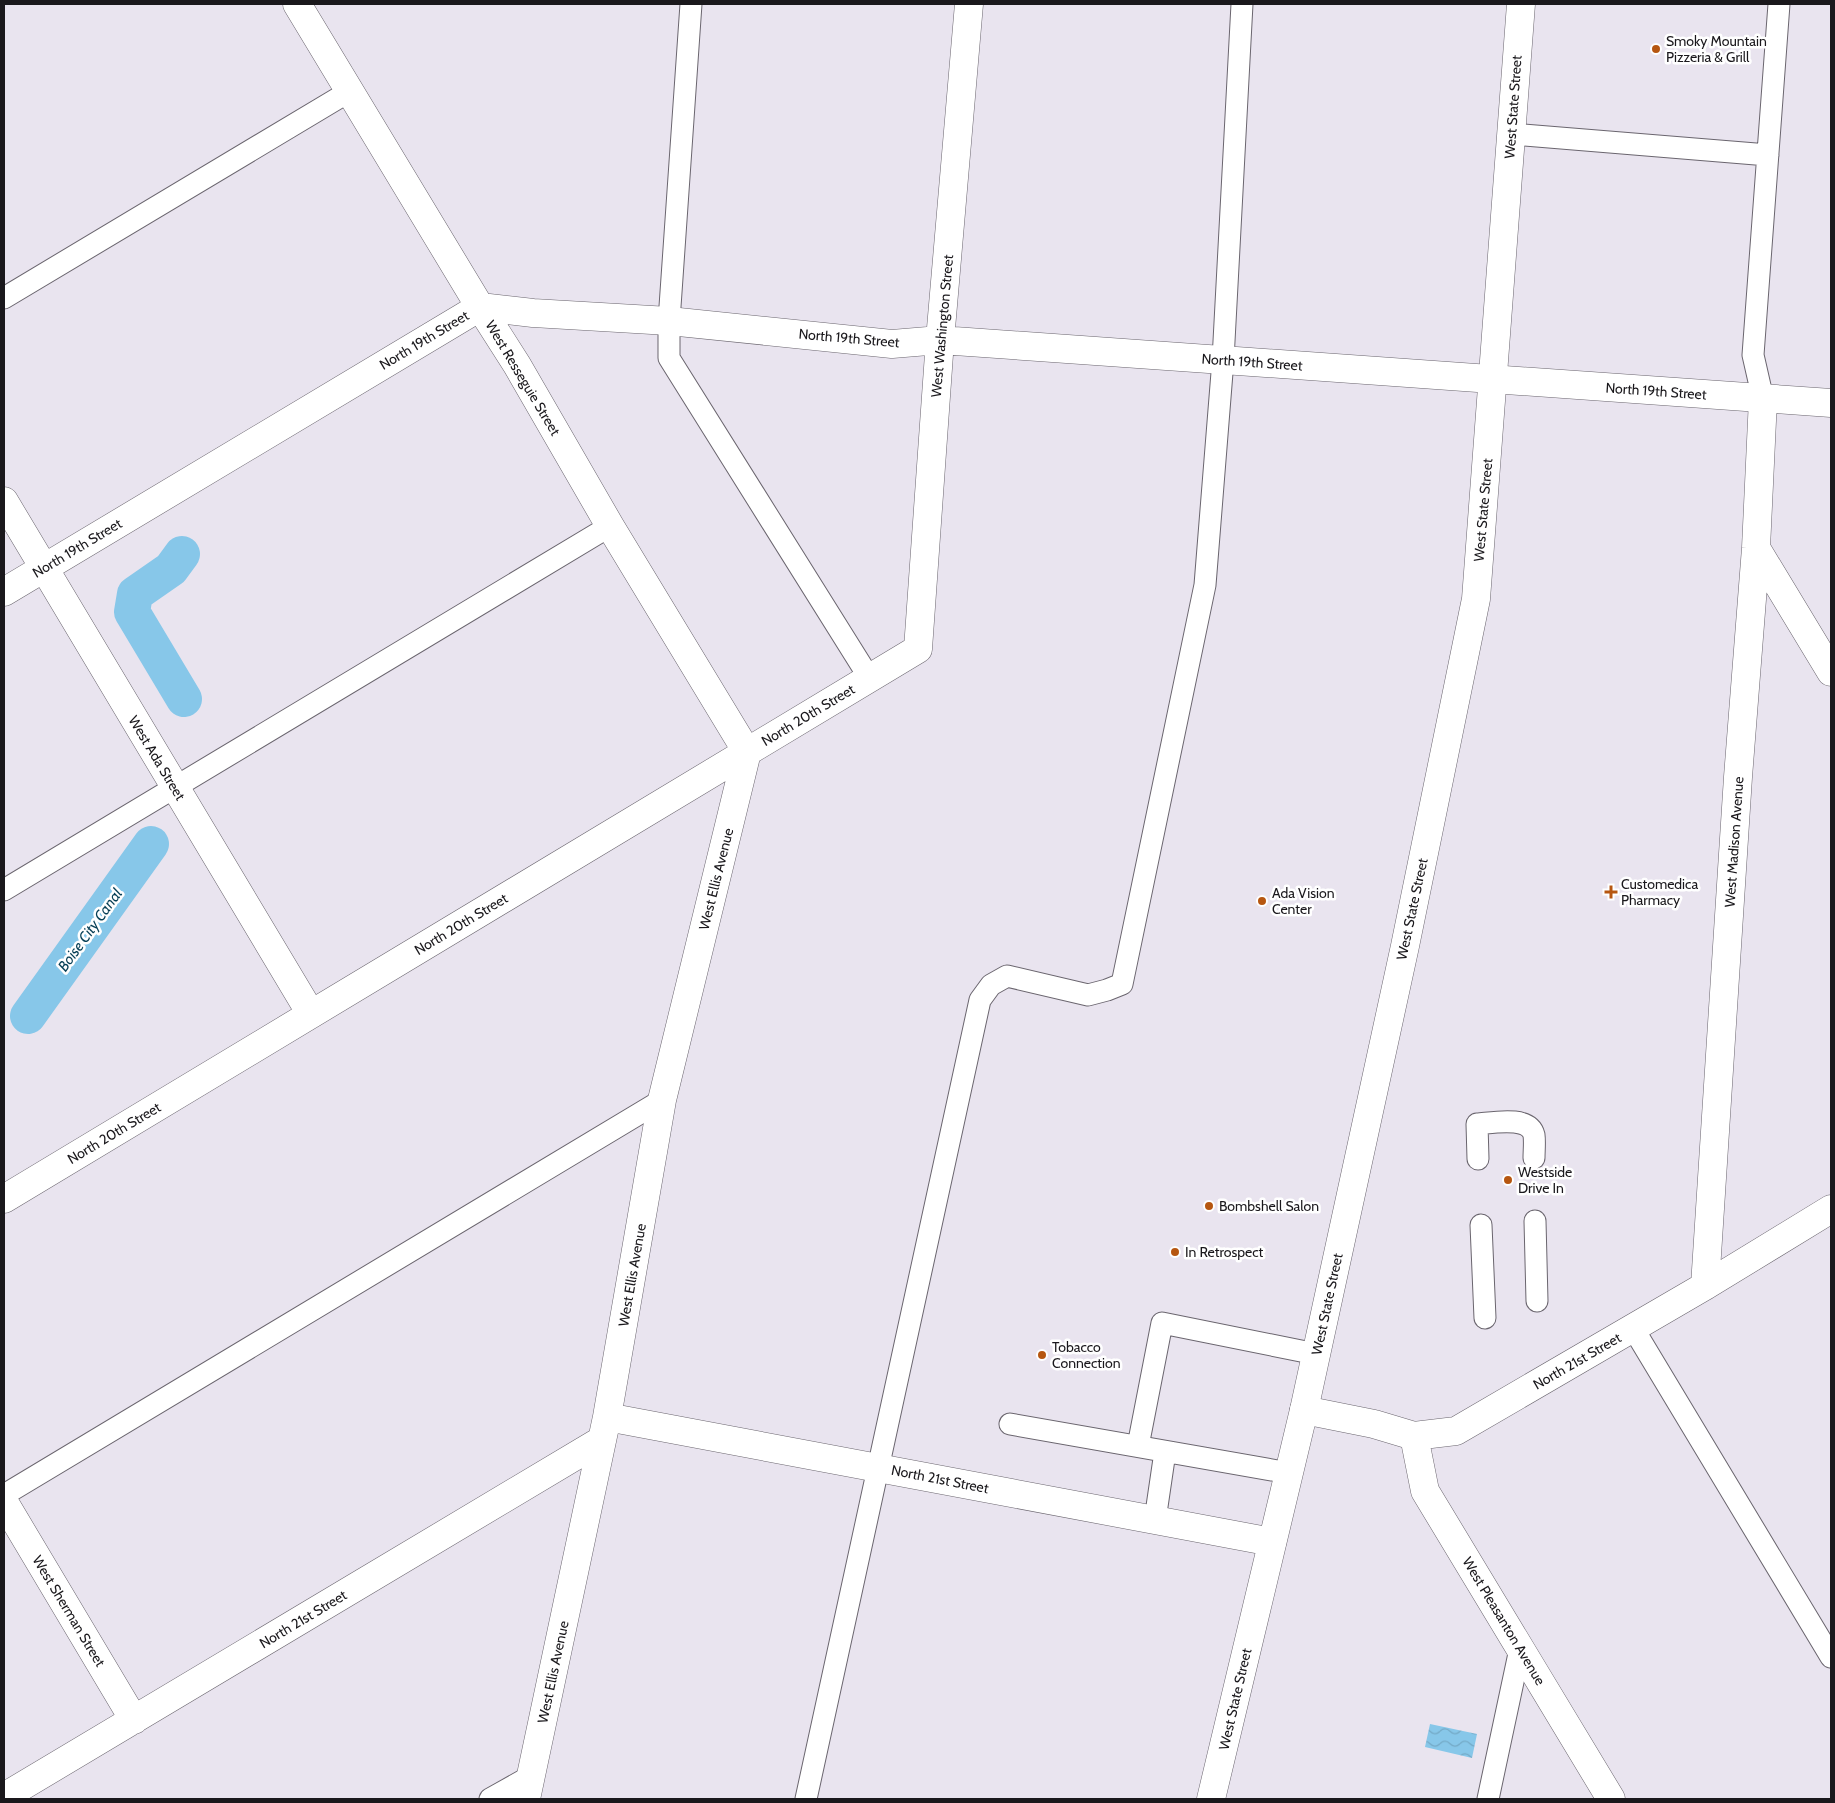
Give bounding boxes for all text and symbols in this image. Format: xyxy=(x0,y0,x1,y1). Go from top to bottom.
place label: Smoky Mountain Pizzeria & Grill xyxy=(1666,32,1767,66)
marker: Smoky Mountain Pizzeria & Grill xyxy=(1650,43,1662,55)
street label: West State Street xyxy=(1500,54,1526,159)
street label: West Washington Street xyxy=(927,254,957,398)
street label: North 19th Street xyxy=(376,306,472,374)
street label: West Resseguie Street xyxy=(481,317,565,439)
street label: North 19th Street xyxy=(798,325,900,351)
street label: North 19th Street xyxy=(1201,349,1303,375)
street label: North 19th Street xyxy=(1605,378,1707,404)
street label: West State Street xyxy=(1470,457,1497,562)
street label: North 19th Street xyxy=(29,514,125,582)
street label: North 20th Street xyxy=(758,680,858,750)
street label: West Ada Street xyxy=(125,712,189,804)
street label: West Madison Avenue xyxy=(1720,776,1748,908)
street label: West Ellis Avenue xyxy=(695,826,737,932)
street label: West State Street xyxy=(1392,856,1432,962)
place label: Customedica Pharmacy xyxy=(1621,875,1698,909)
place label: Ada Vision Center xyxy=(1272,884,1335,918)
water label: Boise City Canal xyxy=(54,885,126,975)
marker: Customedica Pharmacy xyxy=(1605,886,1617,898)
street label: North 20th Street xyxy=(411,889,511,959)
marker: Ada Vision Center xyxy=(1256,895,1268,907)
street label: North 20th Street xyxy=(64,1098,164,1168)
place label: Westside Drive In xyxy=(1518,1163,1572,1197)
marker: Westside Drive In xyxy=(1502,1174,1514,1186)
place label: Bombshell Salon xyxy=(1219,1197,1319,1215)
marker: Bombshell Salon xyxy=(1203,1200,1215,1212)
street label: West Ellis Avenue xyxy=(614,1222,650,1328)
place label: In Retrospect xyxy=(1185,1243,1264,1261)
marker: In Retrospect xyxy=(1169,1246,1181,1258)
street label: West State Street xyxy=(1307,1251,1347,1357)
street label: North 21st Street xyxy=(1530,1328,1625,1393)
place label: Tobacco Connection xyxy=(1052,1338,1121,1372)
marker: Tobacco Connection xyxy=(1036,1349,1048,1361)
street label: North 21st Street xyxy=(890,1461,990,1497)
street label: West Sherman Street xyxy=(29,1552,109,1670)
street label: West Pleasanton Avenue xyxy=(1459,1554,1549,1688)
street label: North 21st Street xyxy=(256,1586,350,1652)
street label: West Ellis Avenue xyxy=(533,1619,573,1725)
street label: West State Street xyxy=(1215,1646,1256,1752)

